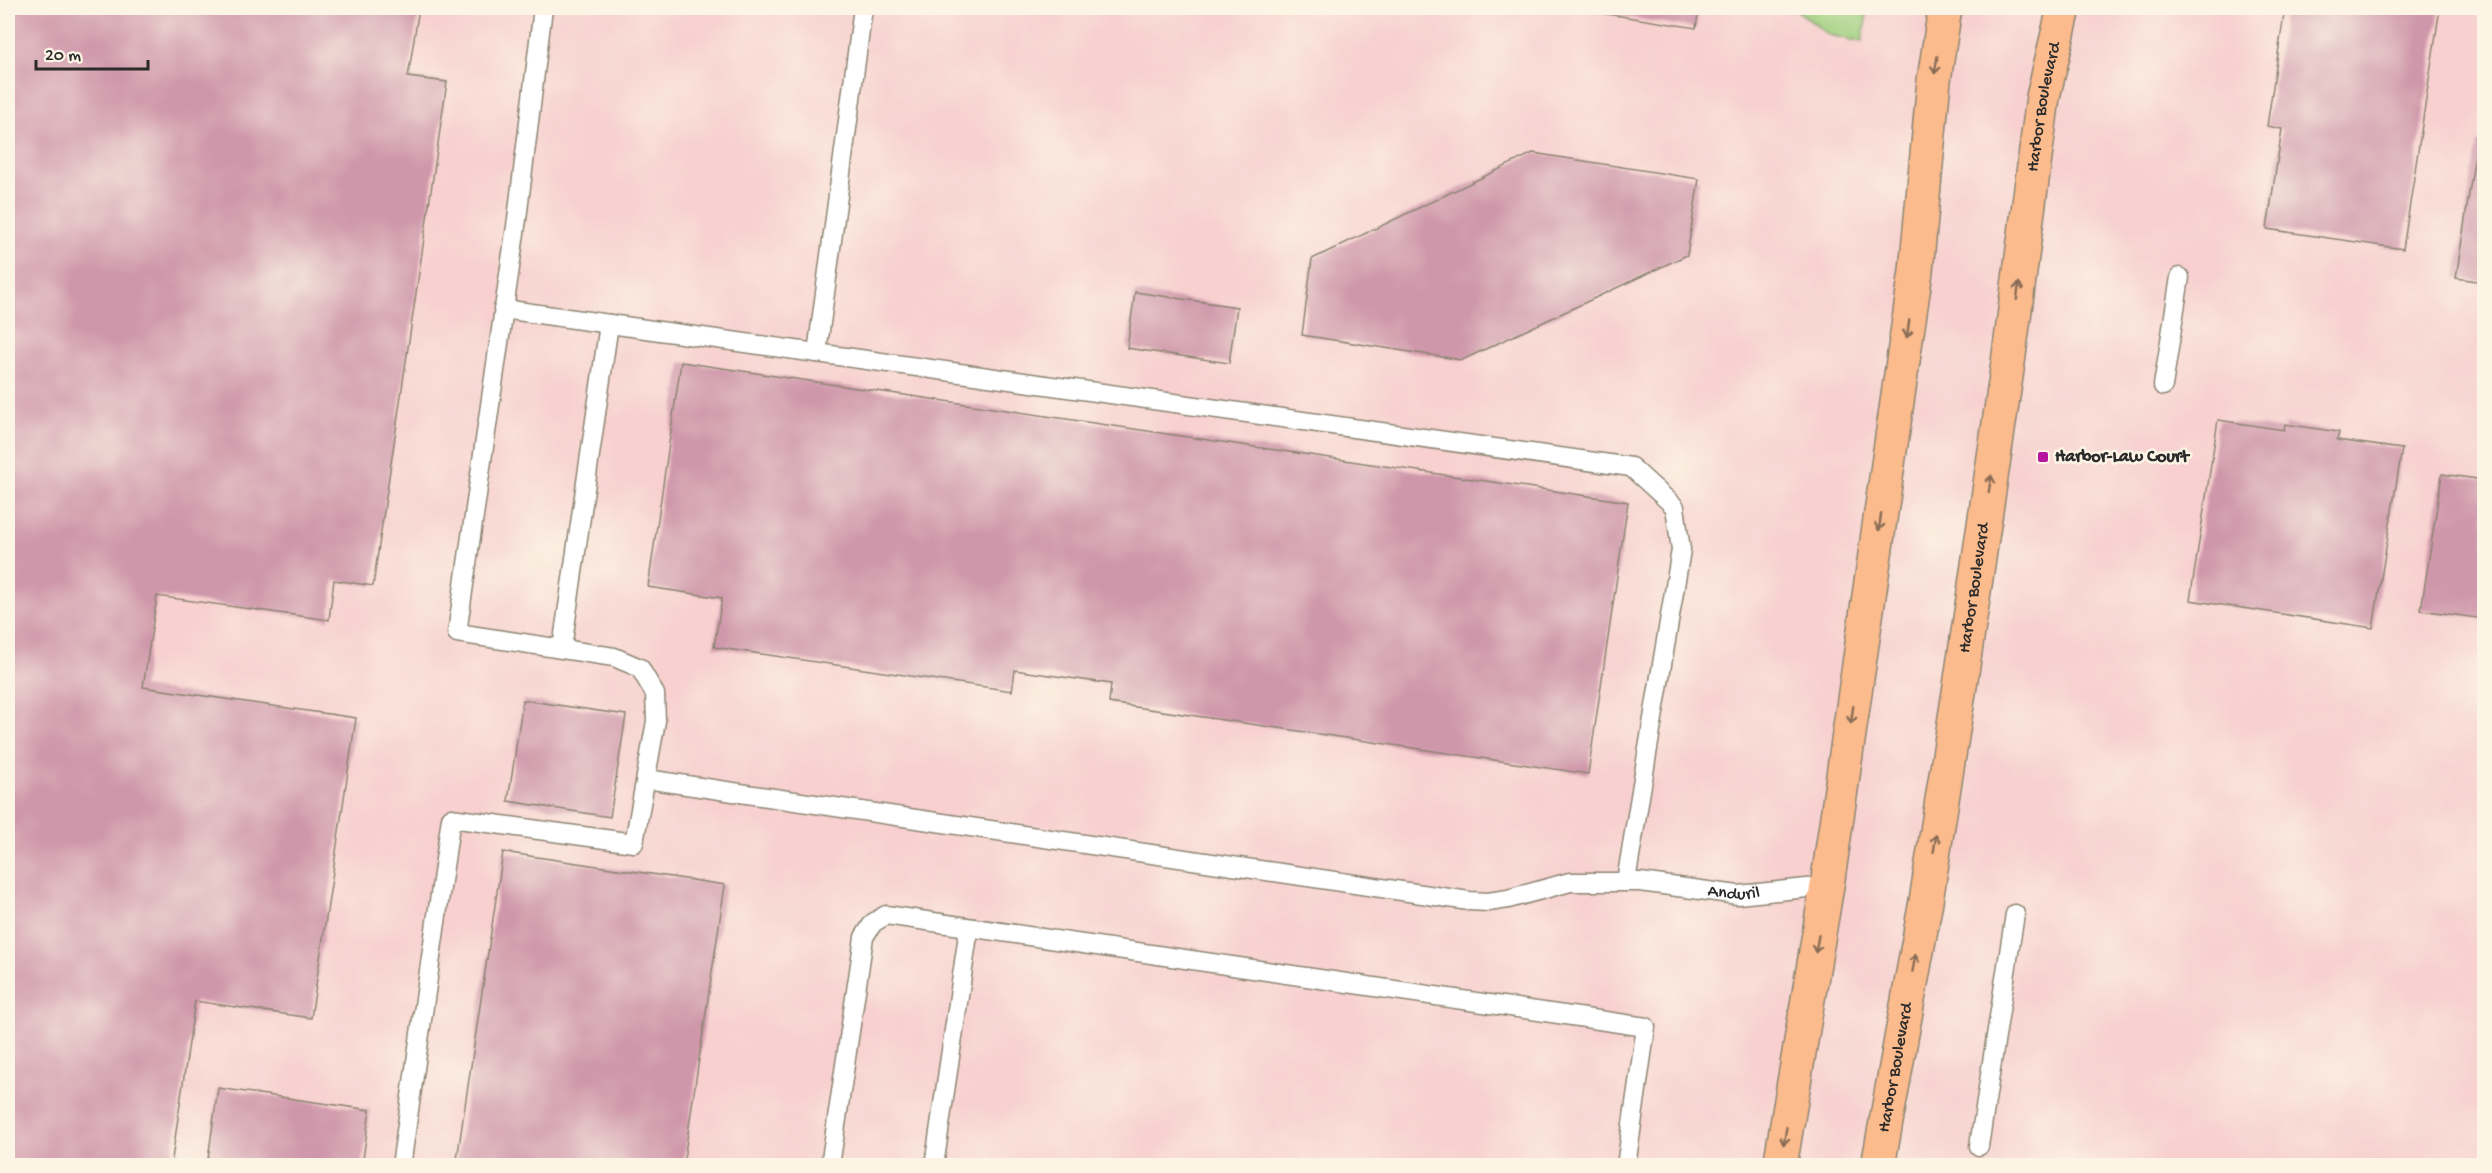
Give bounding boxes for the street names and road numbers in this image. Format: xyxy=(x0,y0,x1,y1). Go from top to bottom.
street label: Harbor Boulevard xyxy=(2023,39,2066,173)
street label: Harbor Boulevard xyxy=(1955,520,1995,655)
street label: Anduril xyxy=(1706,881,1761,906)
street label: Harbor Boulevard xyxy=(1874,1000,1918,1134)

